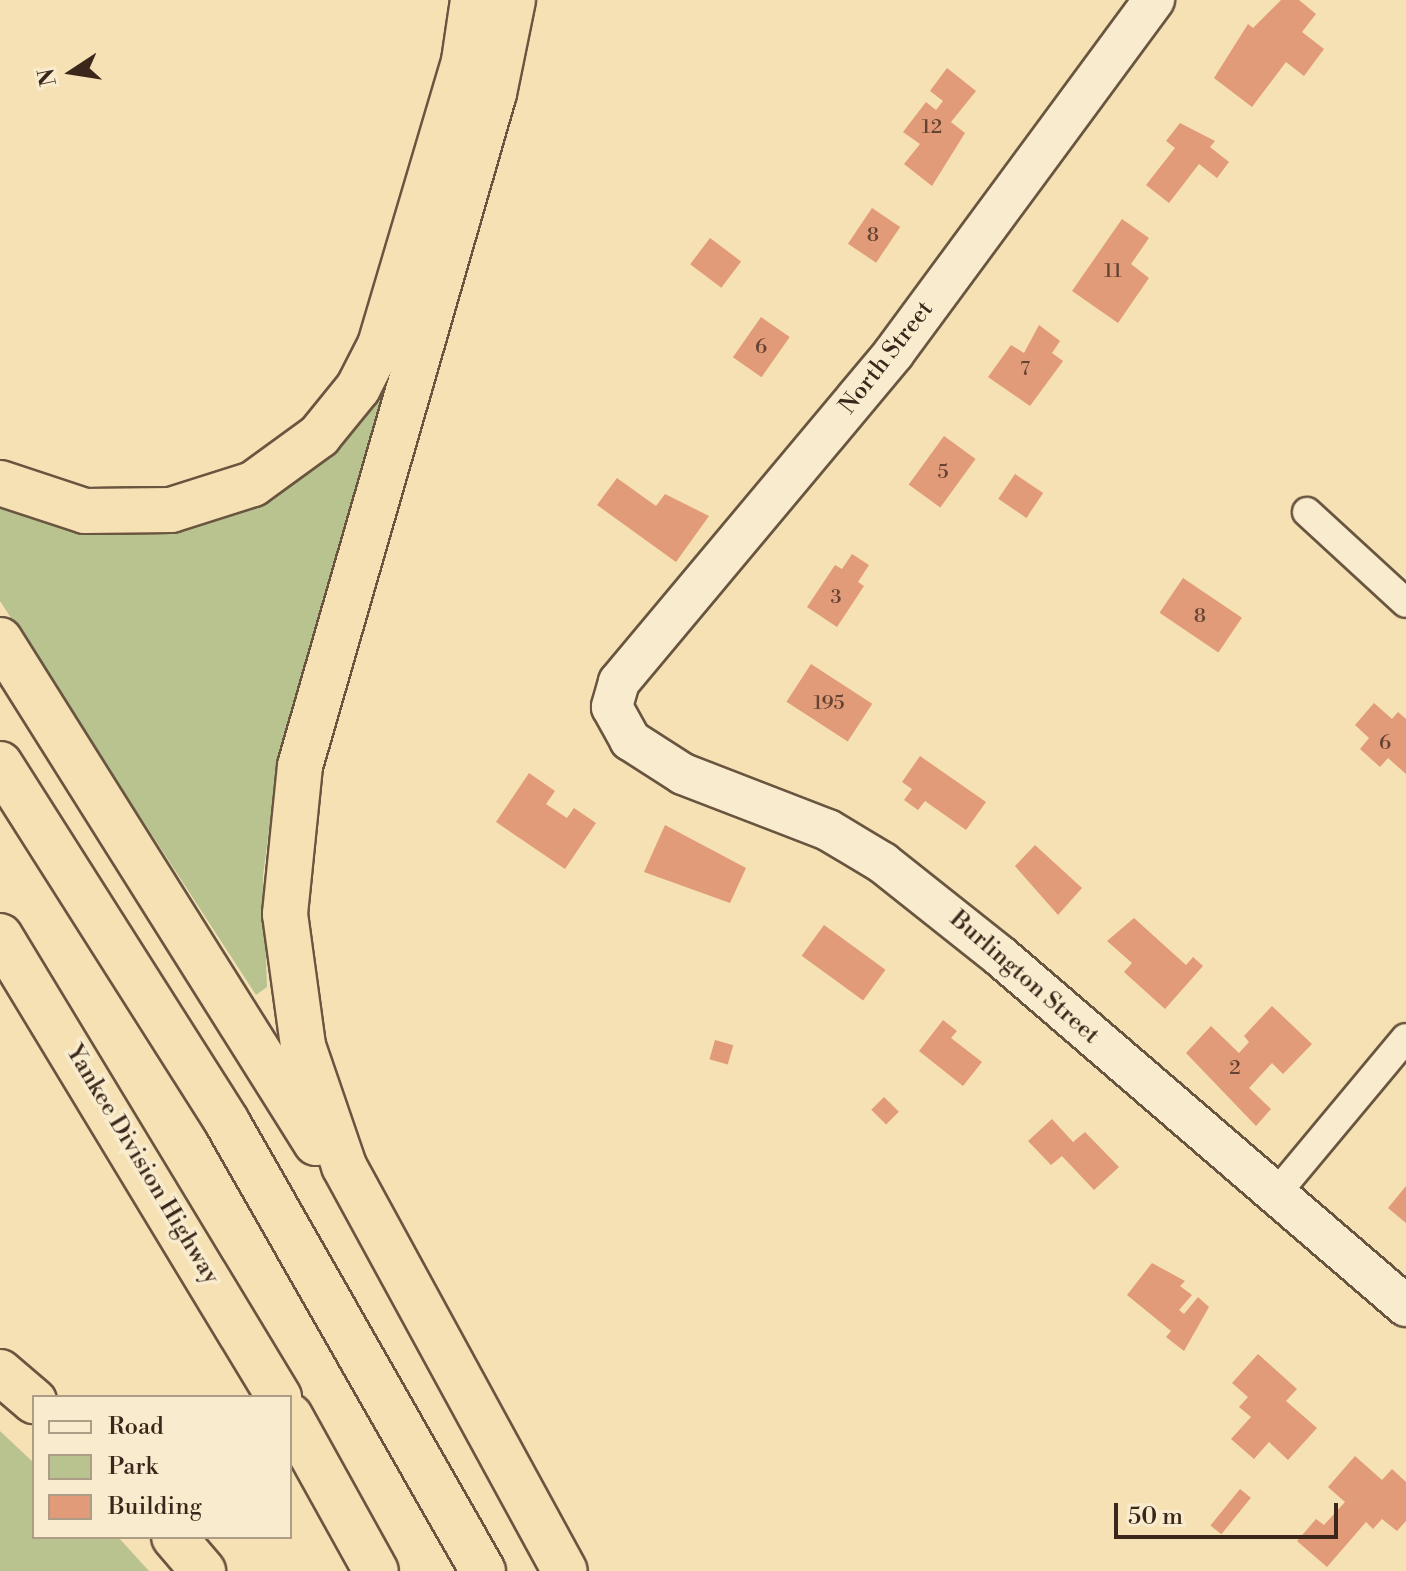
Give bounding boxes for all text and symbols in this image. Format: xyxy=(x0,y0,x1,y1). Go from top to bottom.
north arrow xyxy=(32,32,112,112)
text: N xyxy=(33,66,63,88)
house number: 12 xyxy=(922,115,942,139)
house number: 8 xyxy=(867,223,879,247)
house number: 11 xyxy=(1104,259,1122,283)
street label: North Street xyxy=(834,296,940,420)
house number: 6 xyxy=(755,335,767,359)
house number: 7 xyxy=(1020,357,1030,381)
house number: 5 xyxy=(937,460,949,484)
house number: 3 xyxy=(830,585,842,609)
house number: 8 xyxy=(1194,604,1206,628)
house number: 195 xyxy=(813,691,845,715)
house number: 6 xyxy=(1379,731,1391,755)
street label: Burlington Street xyxy=(943,905,1105,1051)
street label: Yankee Division Highway xyxy=(59,1040,225,1290)
house number: 2 xyxy=(1229,1056,1241,1080)
legend xyxy=(32,1395,292,1539)
text: Road xyxy=(108,1412,164,1442)
text: Park xyxy=(108,1452,158,1482)
scale bar xyxy=(1118,1487,1342,1537)
text: Building xyxy=(108,1492,202,1522)
text: 50 m xyxy=(1128,1502,1183,1532)

